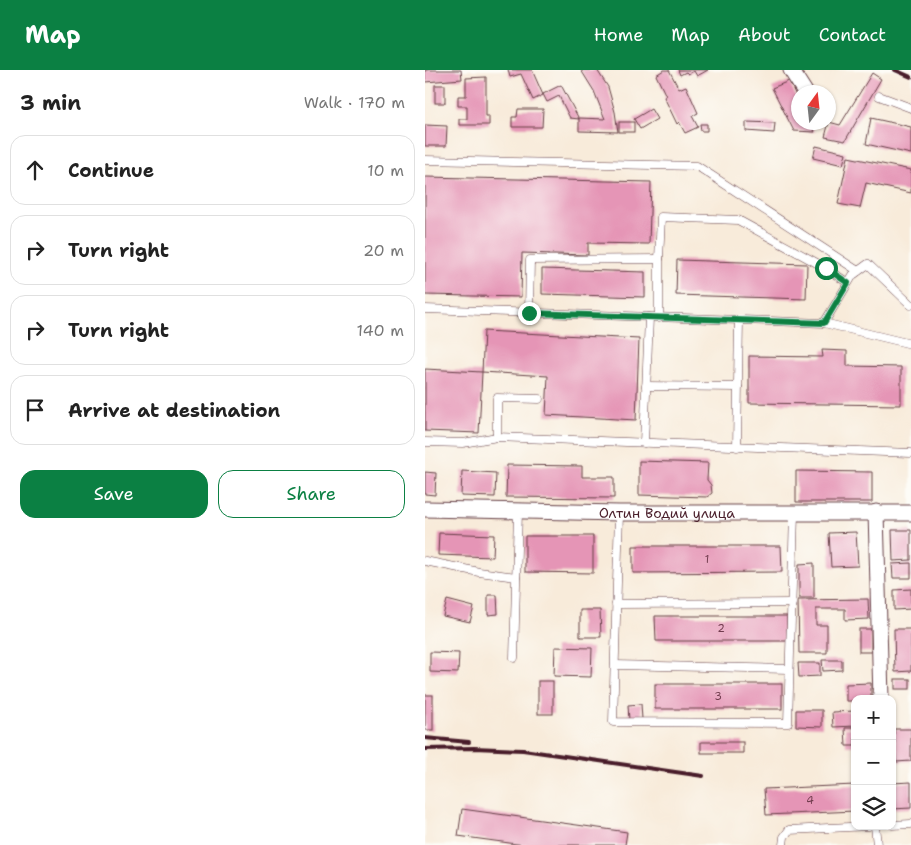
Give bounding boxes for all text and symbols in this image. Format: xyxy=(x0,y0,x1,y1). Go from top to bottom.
text: Map xyxy=(25,19,81,51)
text: Home xyxy=(594,23,643,47)
text: Map xyxy=(671,23,710,47)
text: About xyxy=(738,23,791,47)
text: Contact xyxy=(819,23,886,47)
north arrow xyxy=(791,85,836,130)
text: 3 min xyxy=(20,89,81,117)
text: Walk · 170 m xyxy=(304,92,405,113)
icon: ahead xyxy=(21,156,49,184)
text: Continue xyxy=(68,158,154,183)
text: 10 m xyxy=(367,160,404,181)
icon: right xyxy=(21,236,49,264)
text: Turn right xyxy=(68,238,169,263)
text: 20 m xyxy=(363,240,404,261)
route start xyxy=(815,257,838,280)
route end xyxy=(518,302,541,325)
icon: right xyxy=(21,316,49,344)
text: Turn right xyxy=(68,318,169,343)
text: 140 m xyxy=(357,320,404,341)
icon: arrive xyxy=(21,396,49,424)
text: Arrive at destination xyxy=(68,398,280,423)
button: Save xyxy=(20,470,208,518)
button: Share xyxy=(218,470,405,518)
street label: Олтин Водий улица xyxy=(599,504,735,522)
house number: 1 xyxy=(705,552,709,567)
house number: 2 xyxy=(717,621,725,636)
house number: 3 xyxy=(714,689,722,704)
map controls xyxy=(851,695,896,830)
button: + xyxy=(851,695,896,740)
button: − xyxy=(851,740,896,785)
button: layers xyxy=(851,785,896,830)
house number: 4 xyxy=(806,793,814,808)

